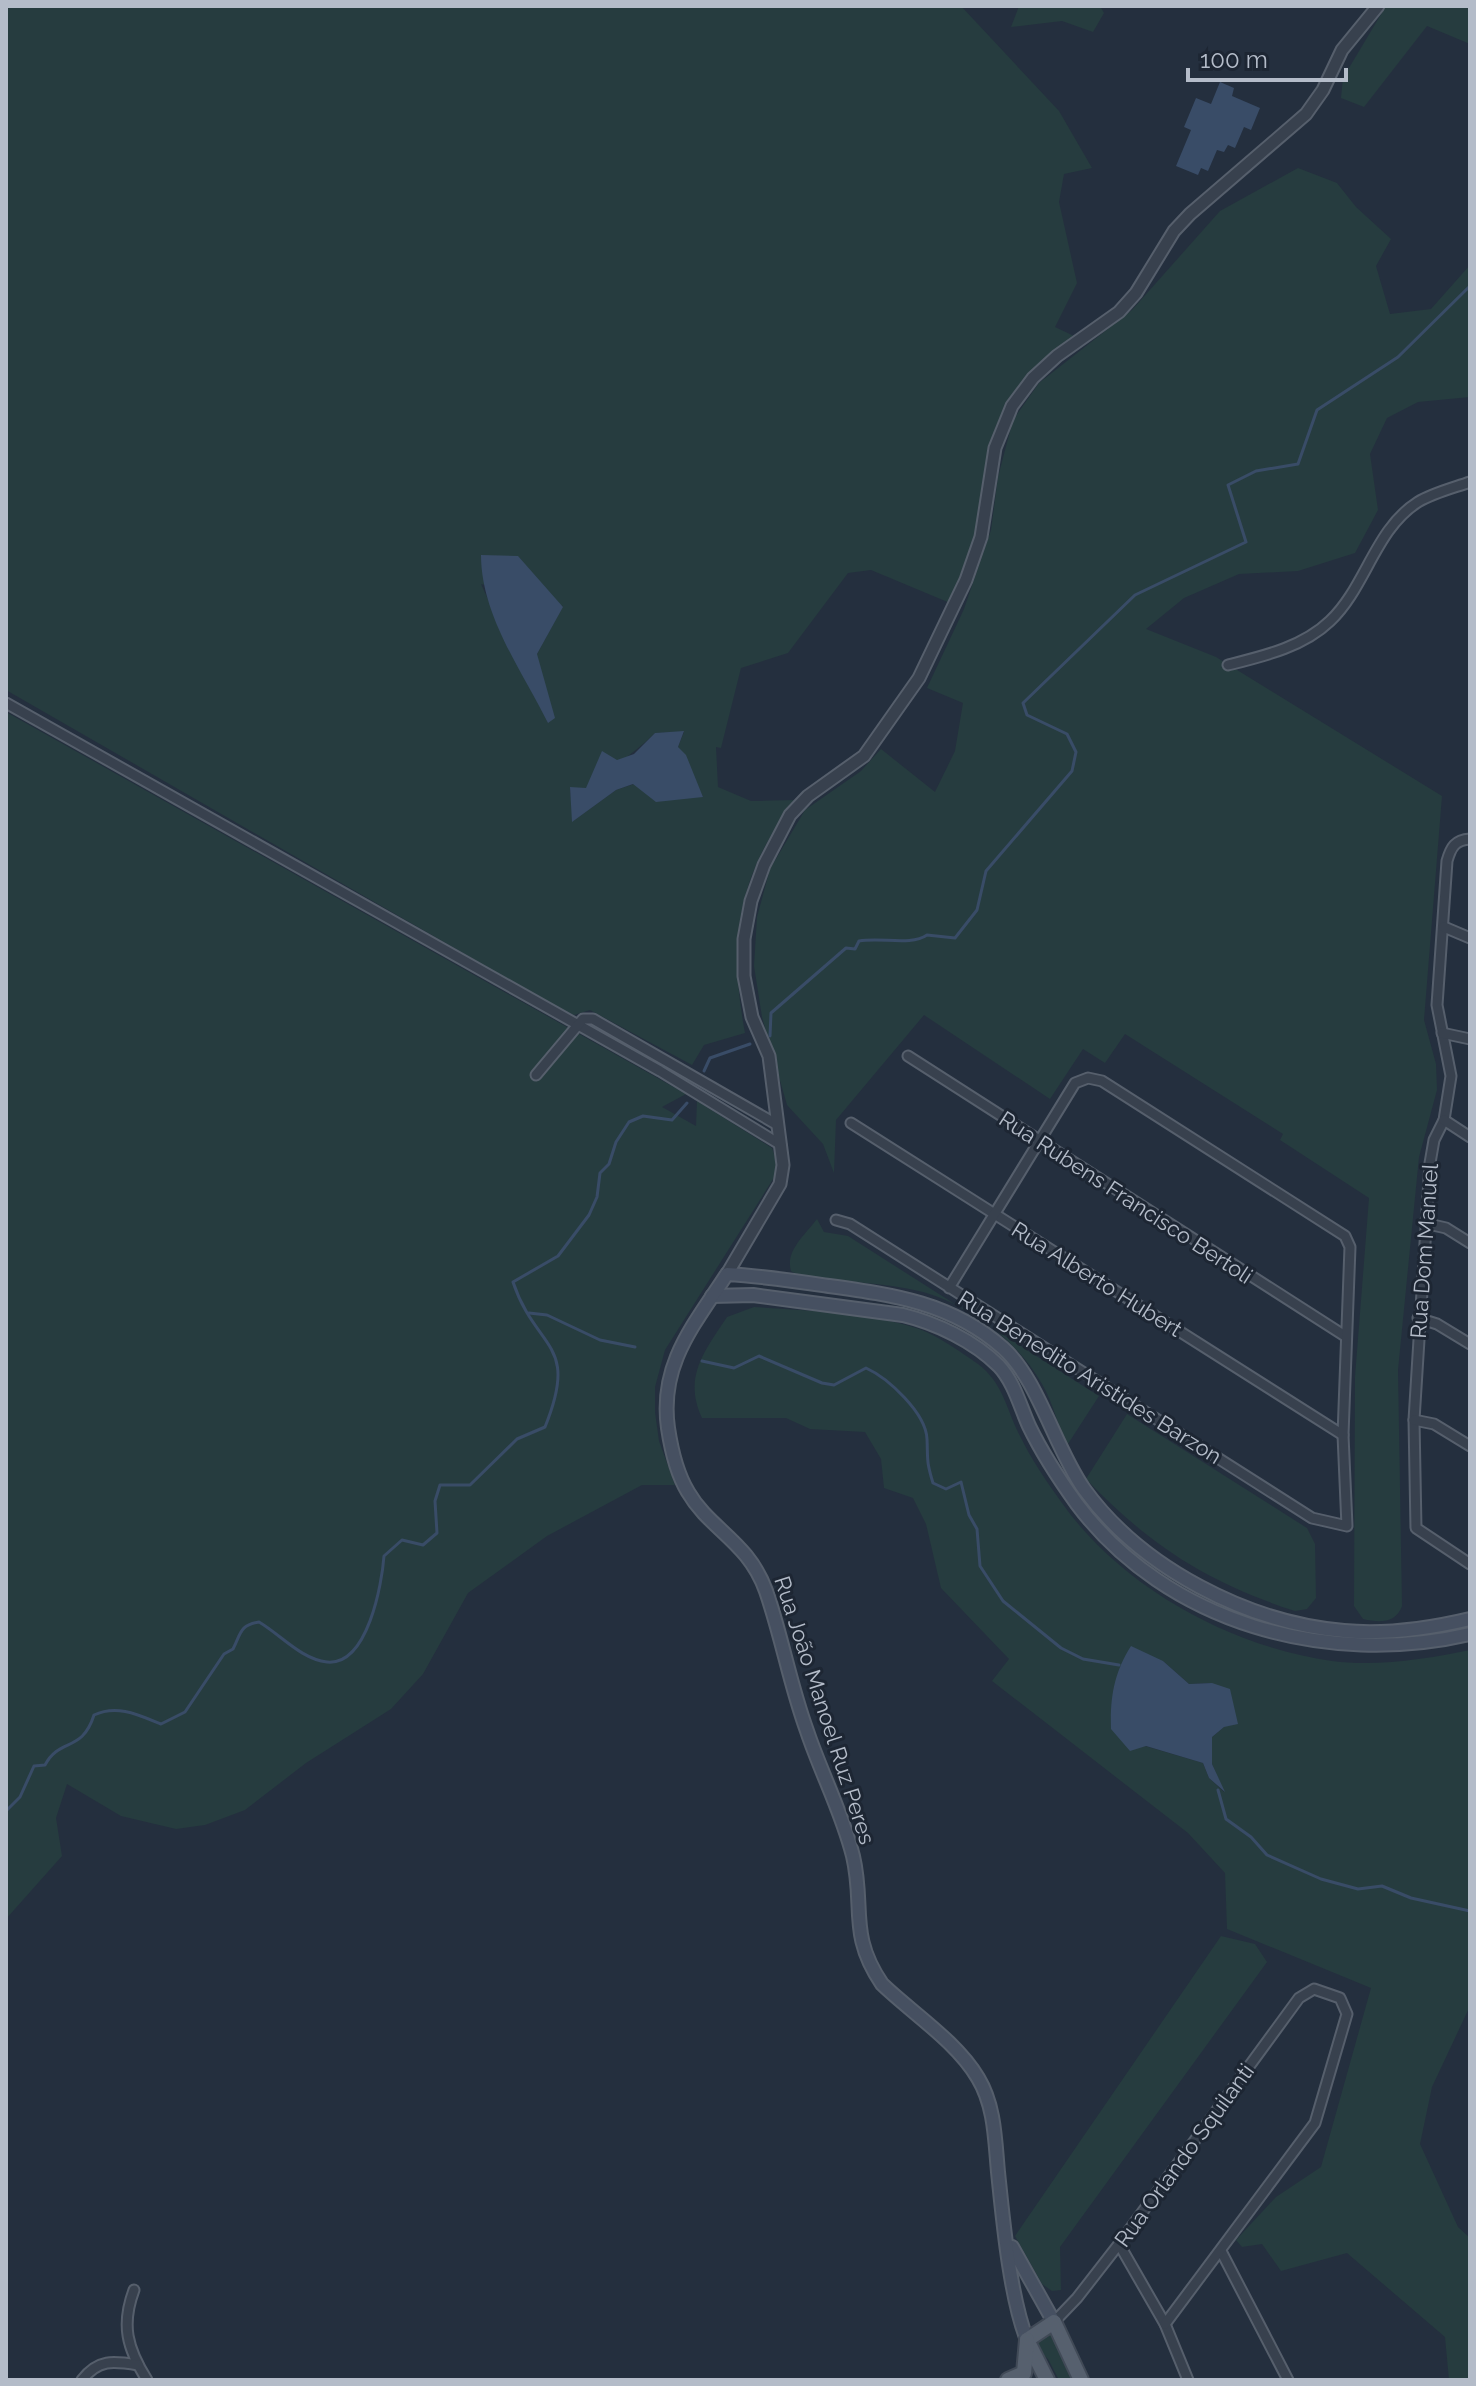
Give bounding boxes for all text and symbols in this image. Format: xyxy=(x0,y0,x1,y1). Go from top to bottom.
scale bar xyxy=(1188,32,1346,82)
text: 100 m xyxy=(1200,45,1268,74)
street label: Rua Rubens Francisco Bertoli xyxy=(994,1105,1258,1289)
street label: Rua Dom Manuel xyxy=(1405,1163,1443,1339)
street label: Rua Alberto Hubert xyxy=(1007,1216,1188,1342)
street label: Rua Benedito Aristides Barzon xyxy=(953,1285,1227,1469)
street label: Rua João Manoel Ruz Peres xyxy=(769,1573,881,1847)
street label: Rua Orlando Squilanti xyxy=(1109,2058,1259,2252)

